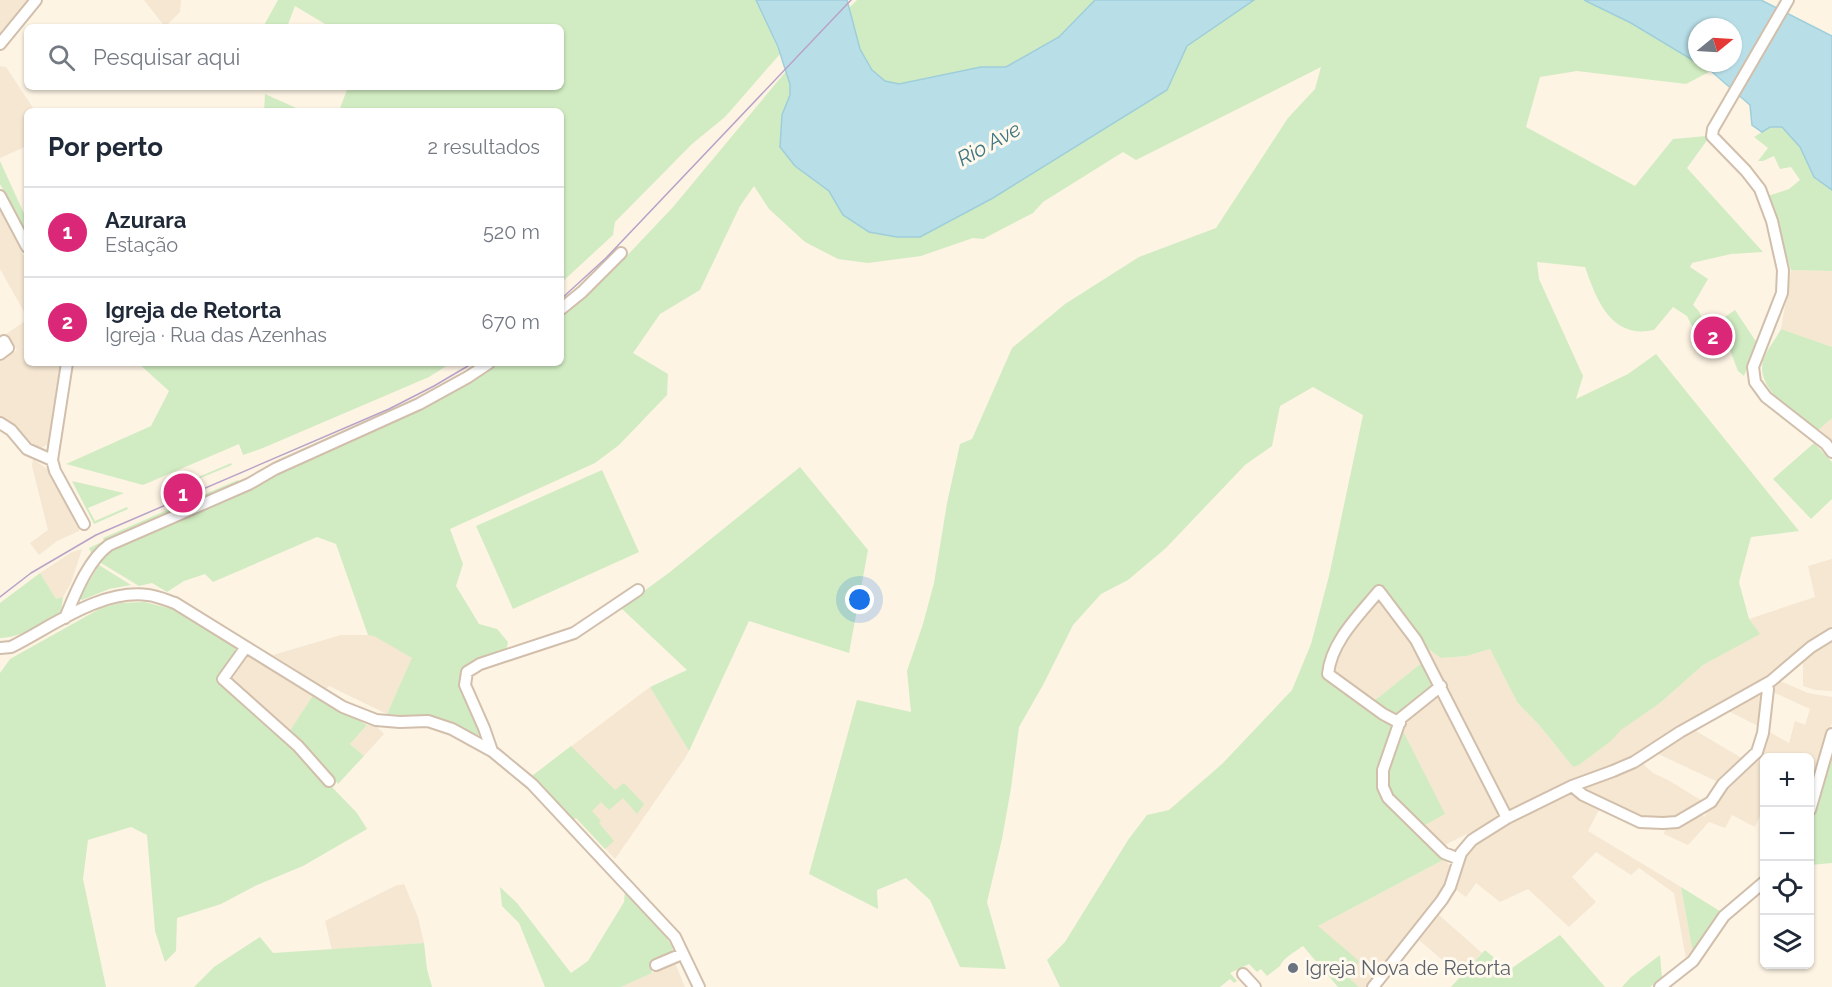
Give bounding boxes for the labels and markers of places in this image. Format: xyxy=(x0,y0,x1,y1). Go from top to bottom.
pin: 2 xyxy=(1694,314,1732,358)
pin: 1 xyxy=(164,470,202,516)
place label: Igreja Nova de Retorta xyxy=(1305,956,1511,980)
marker: Igreja Nova de Retorta xyxy=(1286,961,1300,975)

